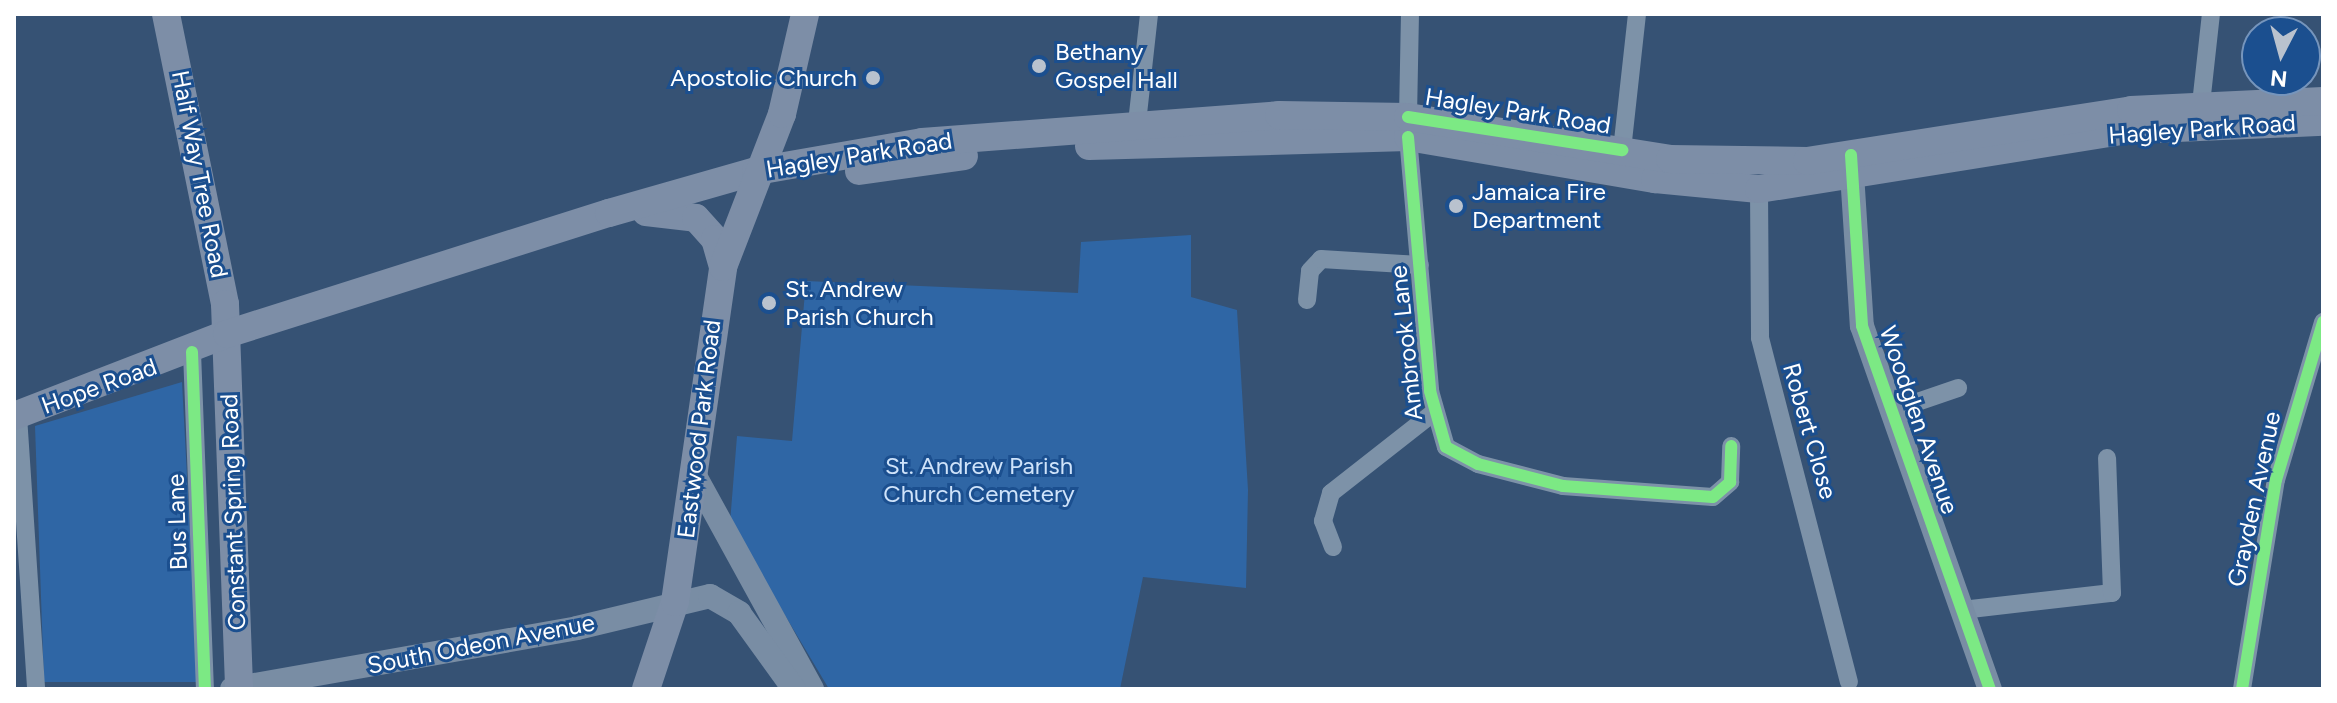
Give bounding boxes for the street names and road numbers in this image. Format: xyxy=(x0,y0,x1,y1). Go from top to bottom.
street label: Half Way Tree Road xyxy=(166,68,234,280)
street label: Hagley Park Road xyxy=(1423,82,1613,140)
street label: Hagley Park Road xyxy=(2107,108,2297,150)
street label: Hagley Park Road xyxy=(764,126,954,184)
street label: Ambrook Lane xyxy=(1384,264,1428,422)
street label: Eastwood Park Road xyxy=(671,318,727,540)
street label: Woodglen Avenue xyxy=(1873,322,1965,518)
street label: Hope Road xyxy=(38,352,160,420)
street label: Robert Close xyxy=(1777,360,1843,502)
street label: Constant Spring Road xyxy=(214,393,252,631)
street label: Grayden Avenue xyxy=(2221,409,2287,589)
street label: Bus Lane xyxy=(161,473,193,571)
street label: South Odeon Avenue xyxy=(365,608,597,680)

